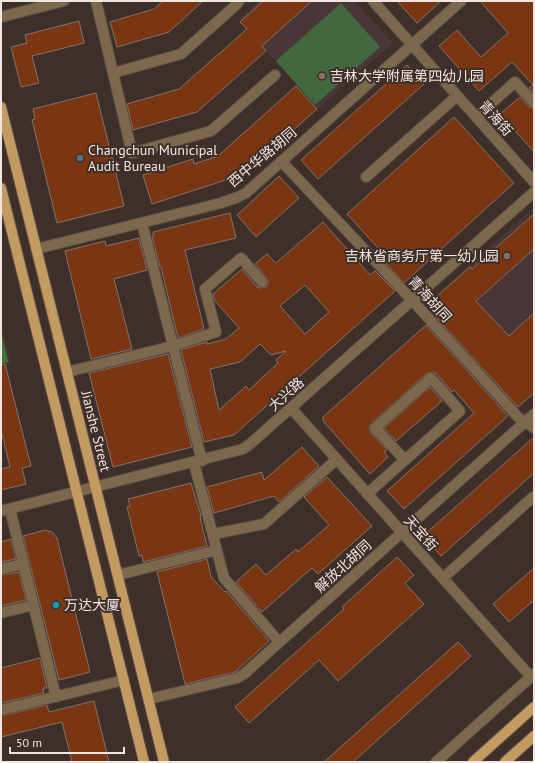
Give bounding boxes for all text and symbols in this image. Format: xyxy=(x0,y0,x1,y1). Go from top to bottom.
place label: 吉林大学附属第四幼儿园 xyxy=(330,67,484,85)
marker: 吉林大学附属第四幼儿园 xyxy=(317,71,327,81)
street label: 青海街 xyxy=(475,96,517,140)
street label: 西中华路胡同 xyxy=(224,123,300,191)
place label: Changchun Municipal Audit Bureau xyxy=(88,141,217,175)
marker: Changchun Municipal Audit Bureau xyxy=(75,153,85,163)
place label: 吉林省商务厅第一幼儿园 xyxy=(345,247,499,265)
marker: 吉林省商务厅第一幼儿园 xyxy=(502,251,512,261)
street label: 青海胡同 xyxy=(405,272,455,326)
street label: 大兴路 xyxy=(264,373,308,415)
street label: Jianshe Street xyxy=(77,388,115,473)
street label: 天宝街 xyxy=(400,511,442,555)
street label: 解放北胡同 xyxy=(311,536,375,596)
place label: 万达大厦 xyxy=(64,596,120,614)
marker: 万达大厦 xyxy=(51,600,61,610)
scale bar xyxy=(10,729,124,755)
text: 50 m xyxy=(16,735,42,750)

